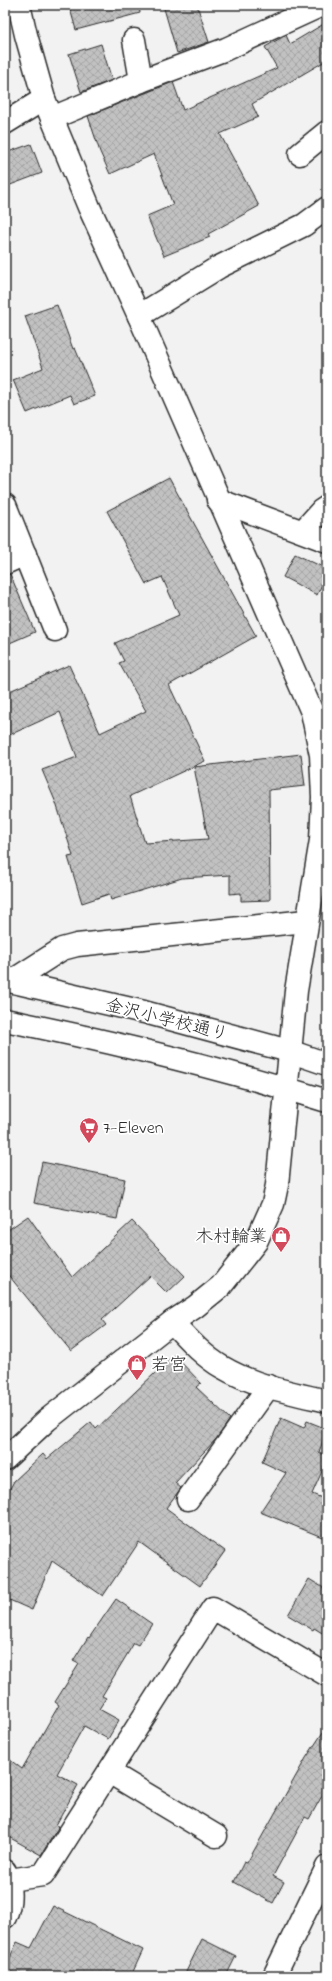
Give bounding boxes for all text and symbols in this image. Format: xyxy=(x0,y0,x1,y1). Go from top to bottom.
street label: 金沢小学校通り xyxy=(102,993,231,1049)
supermarket icon: 7-Eleven xyxy=(78,1116,100,1144)
place label: 7-Eleven xyxy=(103,1116,164,1142)
place label: 木村輪業 xyxy=(195,1225,267,1251)
shop icon: 木村輪業 xyxy=(270,1225,292,1253)
shop icon: 若宮 xyxy=(126,1353,148,1381)
place label: 若宮 xyxy=(151,1353,187,1379)

